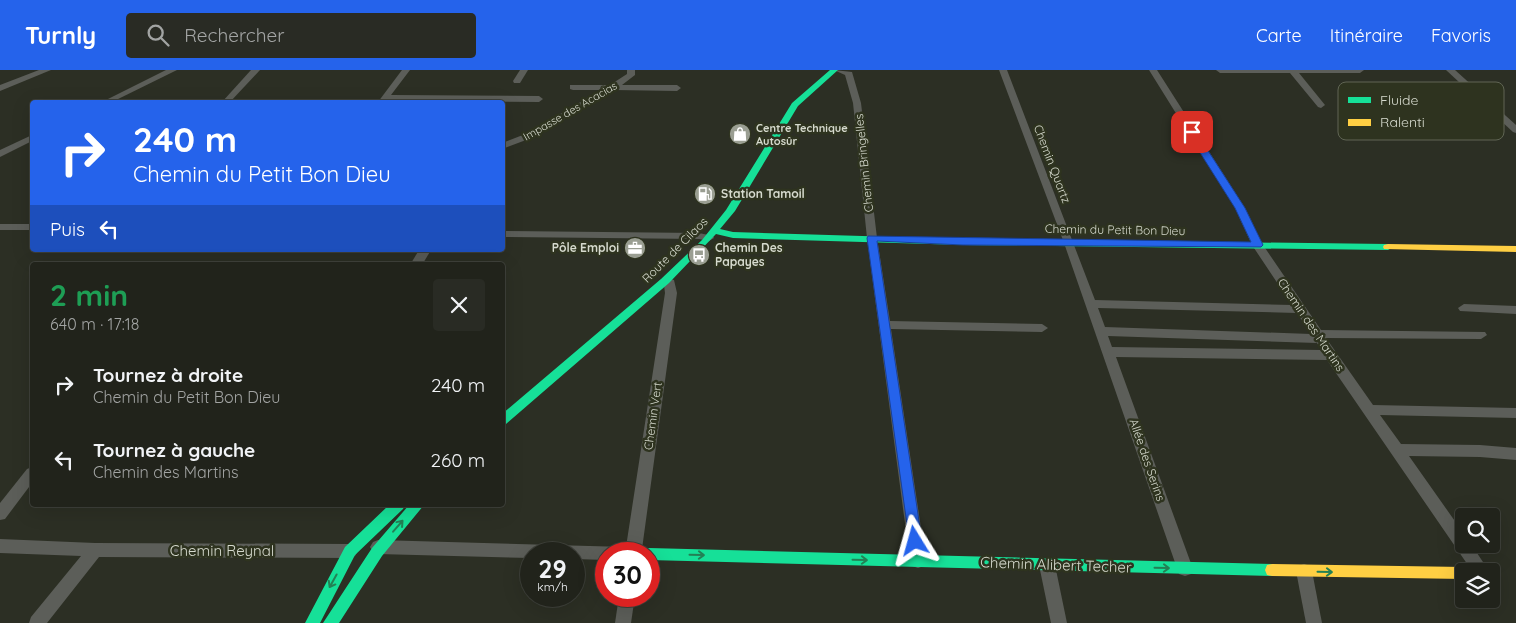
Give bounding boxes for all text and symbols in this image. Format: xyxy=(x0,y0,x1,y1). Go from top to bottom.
search box xyxy=(126,13,476,58)
text: Turnly xyxy=(25,20,96,50)
icon: search xyxy=(144,21,172,49)
text: Rechercher xyxy=(184,23,285,47)
text: Carte xyxy=(1256,24,1302,47)
text: Itinéraire xyxy=(1330,24,1403,47)
text: Favoris xyxy=(1431,24,1491,47)
street label: Impasse des Acacias xyxy=(521,78,619,144)
legend xyxy=(1338,82,1504,140)
text: Fluide xyxy=(1380,91,1419,109)
pin xyxy=(1171,111,1213,153)
street label: Chemin Bringelles xyxy=(851,113,876,213)
text: Ralenti xyxy=(1380,113,1425,131)
text: 240 m xyxy=(133,117,237,161)
icon: arrive xyxy=(1178,118,1206,146)
icon: right xyxy=(50,120,115,185)
place label: Centre Technique Autosûr xyxy=(756,121,848,148)
shop icon: Centre Technique Autosûr xyxy=(728,122,752,146)
street label: Chemin Quartz xyxy=(1031,122,1074,205)
text: Chemin du Petit Bon Dieu xyxy=(133,160,391,188)
fuel station icon: Station Tamoil xyxy=(693,182,717,206)
place label: Station Tamoil xyxy=(721,186,805,201)
street label: Route de Cilaos xyxy=(639,213,711,286)
icon: left xyxy=(95,215,123,243)
text: Puis xyxy=(50,217,85,241)
street label: Chemin du Petit Bon Dieu xyxy=(1045,221,1185,238)
office icon: Pôle Emploi xyxy=(623,236,647,260)
place label: Pôle Emploi xyxy=(552,240,619,255)
place label: Chemin Des Papayes xyxy=(715,240,783,269)
bus stop icon: Chemin Des Papayes xyxy=(687,243,711,267)
street label: Chemin des Martins xyxy=(1275,275,1348,374)
text: 2 min xyxy=(50,276,128,314)
button: close xyxy=(433,279,485,331)
text: 640 m · 17:18 xyxy=(50,314,139,334)
text: Tournez à droite xyxy=(93,363,243,387)
icon: right xyxy=(50,371,78,399)
text: 240 m xyxy=(431,373,485,397)
street label: Chemin Vert xyxy=(640,381,665,451)
text: Chemin du Petit Bon Dieu xyxy=(93,387,280,407)
street label: Allée des Serins xyxy=(1126,417,1169,503)
text: Tournez à gauche xyxy=(93,438,255,462)
icon: left xyxy=(50,446,78,474)
text: 260 m xyxy=(430,448,485,472)
text: Chemin des Martins xyxy=(93,462,239,482)
map controls xyxy=(1455,508,1500,608)
button: search xyxy=(1455,508,1500,553)
position arrow xyxy=(888,514,940,566)
one-way arrow xyxy=(393,520,404,533)
street label: Chemin Reynal xyxy=(170,541,274,560)
speed limit sign: 30 xyxy=(595,542,660,607)
one-way arrow xyxy=(689,551,705,560)
street label: Chemin Alibert Techer xyxy=(980,552,1132,577)
text: 29 xyxy=(538,553,567,584)
one-way arrow xyxy=(852,555,868,564)
one-way arrow xyxy=(1154,563,1170,573)
button: layers xyxy=(1455,563,1500,608)
one-way arrow xyxy=(1316,567,1333,577)
one-way arrow xyxy=(328,574,338,588)
text: km/h xyxy=(537,579,568,594)

